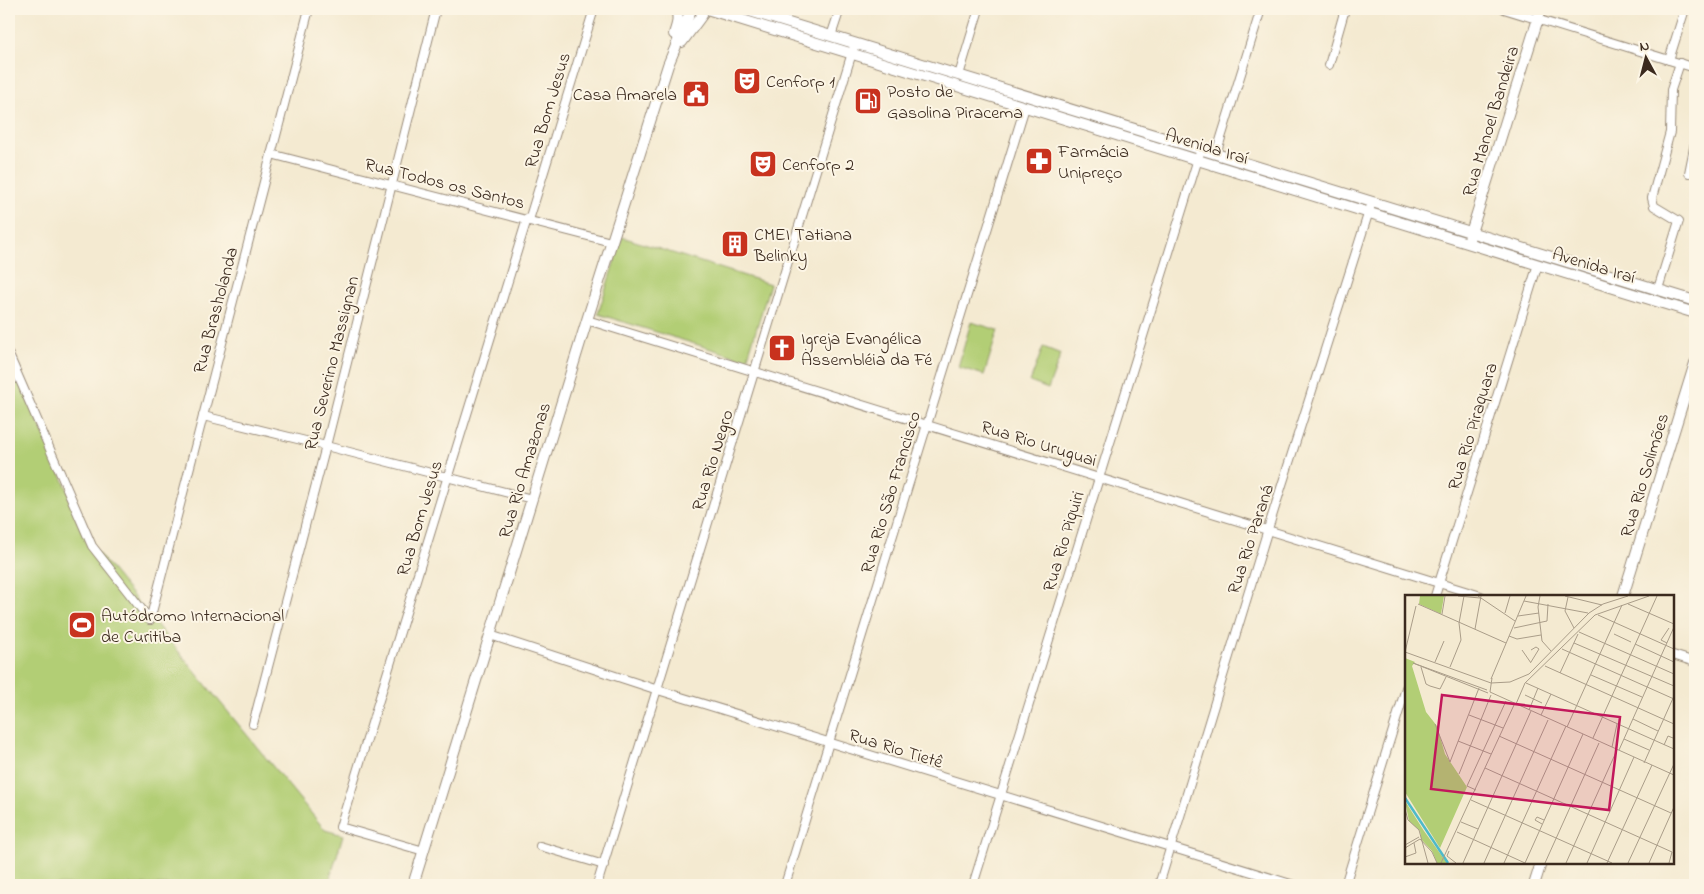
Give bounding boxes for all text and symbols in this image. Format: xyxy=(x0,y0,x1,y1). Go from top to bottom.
north arrow xyxy=(1622,32,1672,82)
text: N xyxy=(1639,36,1651,58)
street label: Rua Manoel Bandeira xyxy=(1457,43,1527,200)
street label: Rua Bom Jesus xyxy=(519,50,579,172)
theatre icon: Cenforp 1 xyxy=(732,66,762,96)
place label: Cenforp 1 xyxy=(766,70,835,96)
public building icon: Casa Amarela xyxy=(681,79,711,109)
place label: Posto de Gasolina Piracema xyxy=(887,80,1023,127)
place label: Casa Amarela xyxy=(573,83,677,109)
fuel station icon: Posto de Gasolina Piracema xyxy=(853,86,883,116)
street label: Avenida Iraí xyxy=(1162,123,1251,173)
place label: Farmácia Unipreço xyxy=(1057,140,1129,187)
pharmacy icon: Farmácia Unipreço xyxy=(1024,146,1054,176)
theatre icon: Cenforp 2 xyxy=(748,149,778,179)
street label: Rua Todos os Santos xyxy=(362,152,527,217)
place label: Cenforp 2 xyxy=(782,153,854,179)
place label: CMEI Tatiana Belinky xyxy=(753,223,852,270)
building icon: CMEI Tatiana Belinky xyxy=(720,229,750,259)
street label: Avenida Iraí xyxy=(1549,242,1638,292)
street label: Rua Brasholanda xyxy=(188,244,246,377)
street label: Rua Severino Massignan xyxy=(299,273,368,454)
place label: Igreja Evangélica Assembléia da Fé xyxy=(801,327,933,374)
church icon: Igreja Evangélica Assembléia da Fé xyxy=(767,333,797,363)
street label: Rua Rio Piraquara xyxy=(1442,360,1506,494)
street label: Rua Rio Amazonas xyxy=(493,399,559,542)
street label: Rua Rio Negro xyxy=(686,407,743,515)
street label: Rua Rio São Francisco xyxy=(855,408,929,577)
street label: Rua Rio Solimões xyxy=(1615,410,1677,541)
street label: Rua Rio Uruguai xyxy=(977,415,1100,476)
street label: Rua Bom Jesus xyxy=(391,458,451,580)
street label: Rua Rio Paraná xyxy=(1222,481,1282,598)
street label: Rua Rio Piquiri xyxy=(1037,488,1093,595)
inset map xyxy=(1405,595,1674,864)
place label: Autódromo Internacional de Curitiba xyxy=(101,604,284,651)
sports icon: Autódromo Internacional de Curitiba xyxy=(67,610,97,640)
street label: Rua Rio Tietê xyxy=(845,723,947,777)

